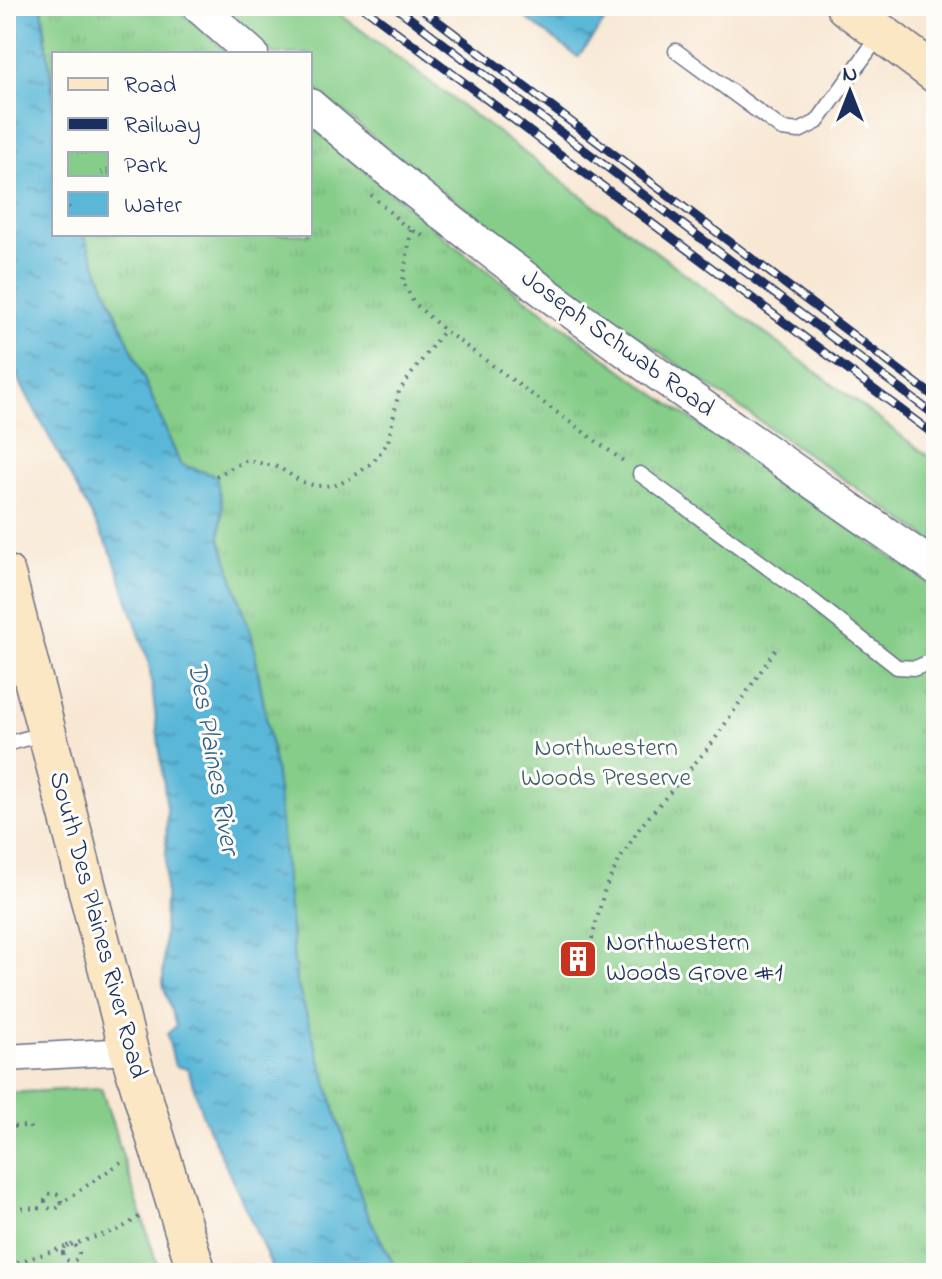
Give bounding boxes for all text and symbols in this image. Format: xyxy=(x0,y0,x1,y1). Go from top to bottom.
legend xyxy=(52,52,312,236)
north arrow xyxy=(810,52,890,132)
text: N xyxy=(843,59,857,91)
text: Road xyxy=(124,69,177,104)
text: Railway xyxy=(124,109,201,145)
text: Park xyxy=(124,149,168,184)
text: Water xyxy=(124,189,182,224)
street label: Joseph Schwab Road xyxy=(512,261,722,428)
water label: Des Plaines River xyxy=(175,659,250,861)
park label: Northwestern Woods Preserve xyxy=(521,730,691,798)
street label: South Des Plaines River Road xyxy=(38,767,156,1083)
place label: Northwestern Woods Grove #1 xyxy=(606,925,783,993)
building icon: Northwestern Woods Grove #1 xyxy=(557,938,599,980)

